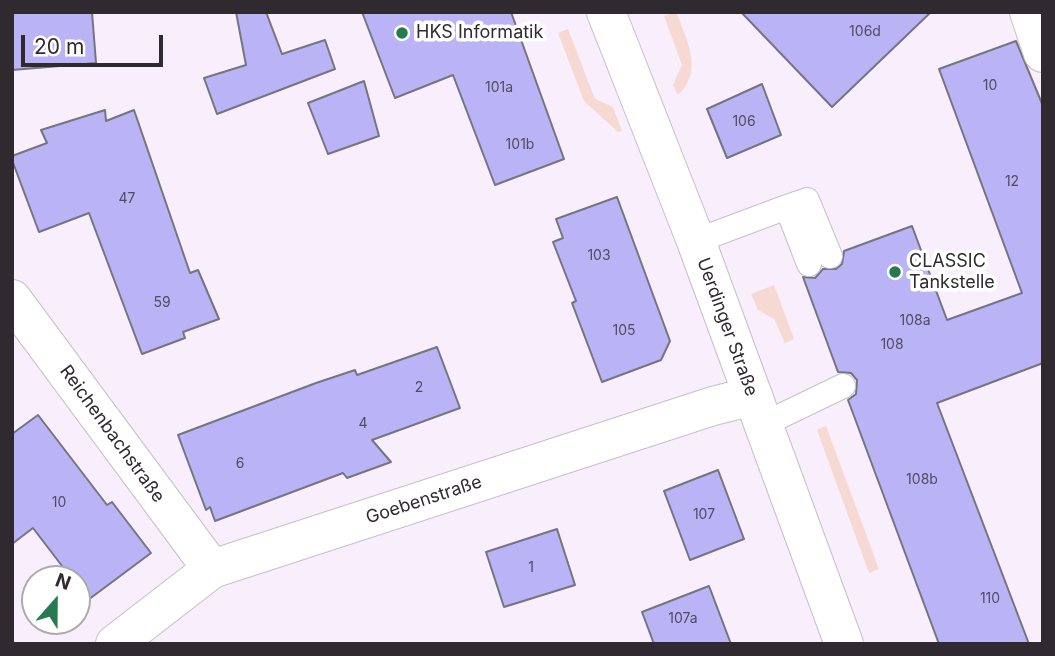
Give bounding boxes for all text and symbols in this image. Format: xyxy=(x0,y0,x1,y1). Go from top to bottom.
scale bar xyxy=(24,21,166,65)
place label: HKS Informatik xyxy=(416,22,543,44)
house number: 106d xyxy=(849,24,881,40)
marker: HKS Informatik xyxy=(394,25,410,41)
text: 20 m xyxy=(34,34,84,59)
house number: 10 xyxy=(983,78,997,94)
house number: 101a xyxy=(485,80,513,96)
house number: 106 xyxy=(732,114,756,130)
house number: 101b xyxy=(506,137,534,153)
house number: 12 xyxy=(1005,174,1019,190)
house number: 47 xyxy=(119,191,135,207)
house number: 103 xyxy=(587,248,611,264)
place label: CLASSIC Tankstelle xyxy=(909,251,995,294)
street label: Uerdinger Straße xyxy=(692,255,762,399)
marker: CLASSIC Tankstelle xyxy=(887,264,903,280)
house number: 59 xyxy=(153,295,171,311)
house number: 108a xyxy=(899,313,931,329)
house number: 105 xyxy=(612,323,636,339)
house number: 108 xyxy=(880,337,904,353)
street label: Reichenbachstraße xyxy=(55,361,169,507)
house number: 2 xyxy=(415,380,423,396)
house number: 4 xyxy=(358,416,368,432)
house number: 6 xyxy=(236,456,244,472)
street label: Goebenstraße xyxy=(363,471,485,529)
house number: 108b xyxy=(906,472,938,488)
house number: 10 xyxy=(52,495,66,511)
house number: 107 xyxy=(693,507,715,523)
house number: 1 xyxy=(528,560,534,576)
north arrow xyxy=(21,565,91,635)
text: N xyxy=(52,568,74,595)
house number: 110 xyxy=(980,591,1000,607)
house number: 107a xyxy=(668,611,698,627)

